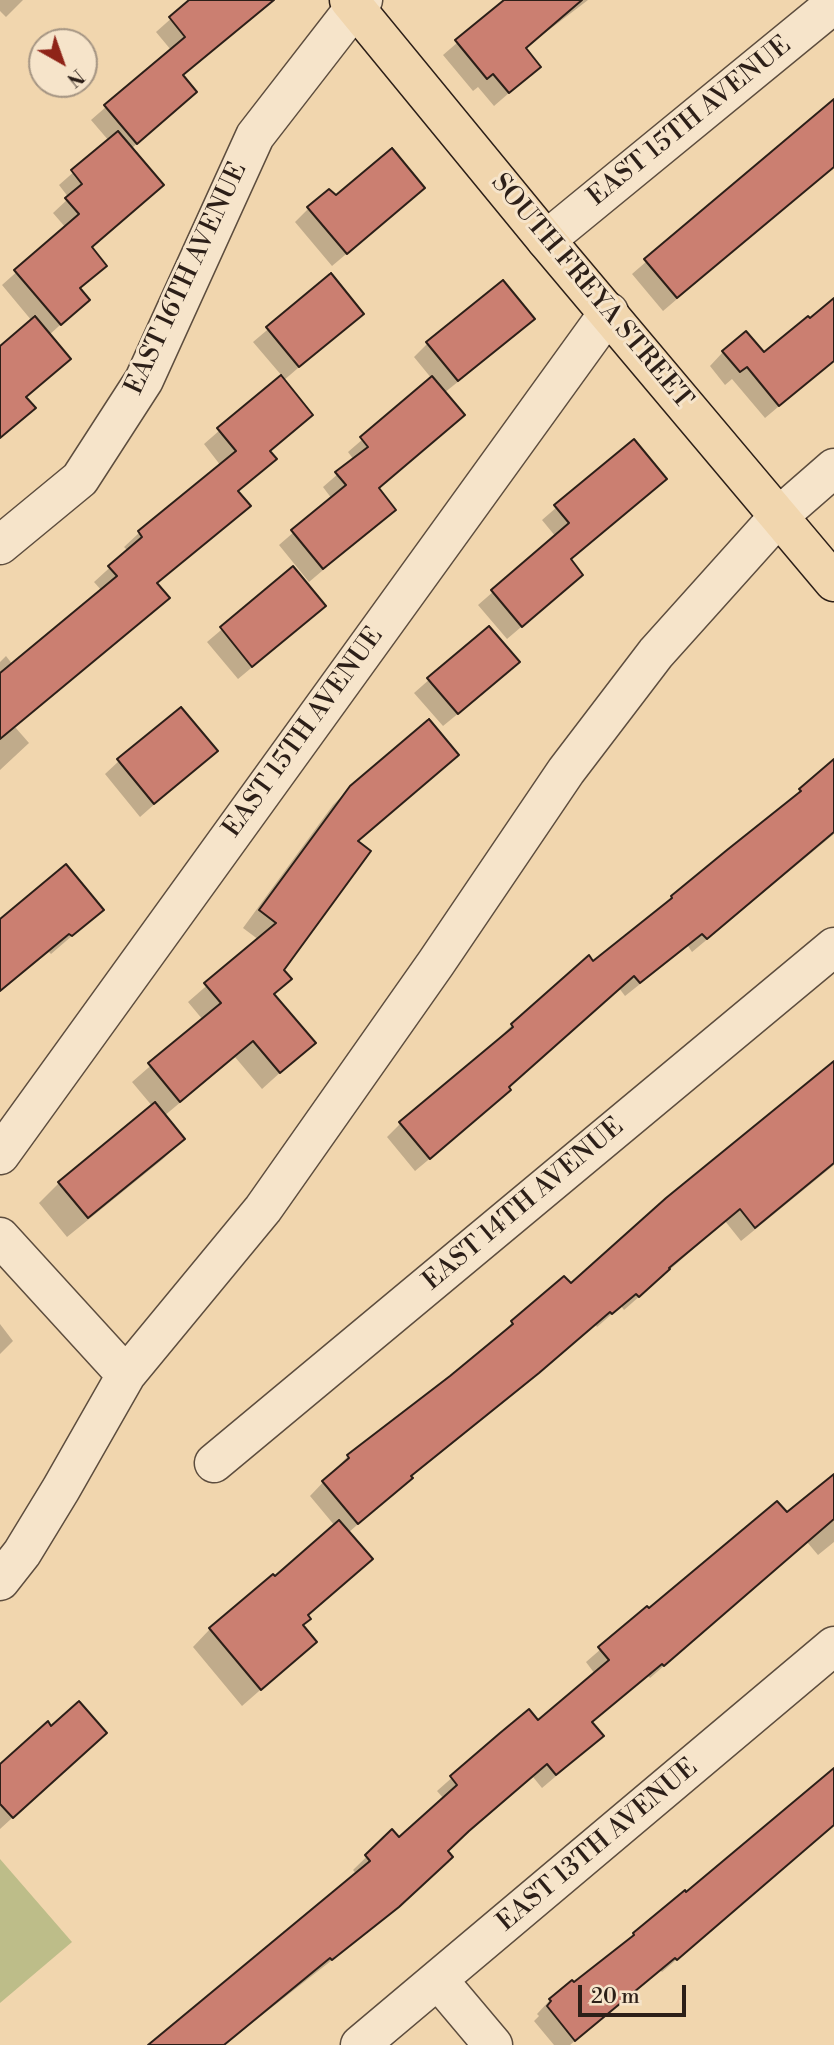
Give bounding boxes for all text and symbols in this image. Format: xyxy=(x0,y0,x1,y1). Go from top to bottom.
north arrow xyxy=(28,28,98,98)
street label: EAST 15TH AVENUE xyxy=(582,31,798,213)
text: N xyxy=(62,64,89,92)
street label: EAST 16TH AVENUE xyxy=(119,158,255,400)
street label: SOUTH FREYA STREET xyxy=(484,168,698,416)
street label: EAST 15TH AVENUE xyxy=(217,622,391,844)
street label: EAST 14TH AVENUE xyxy=(417,1112,631,1298)
street label: EAST 13TH AVENUE xyxy=(491,1753,705,1939)
scale bar xyxy=(582,1972,690,2016)
text: 20 m xyxy=(591,1984,640,2010)

